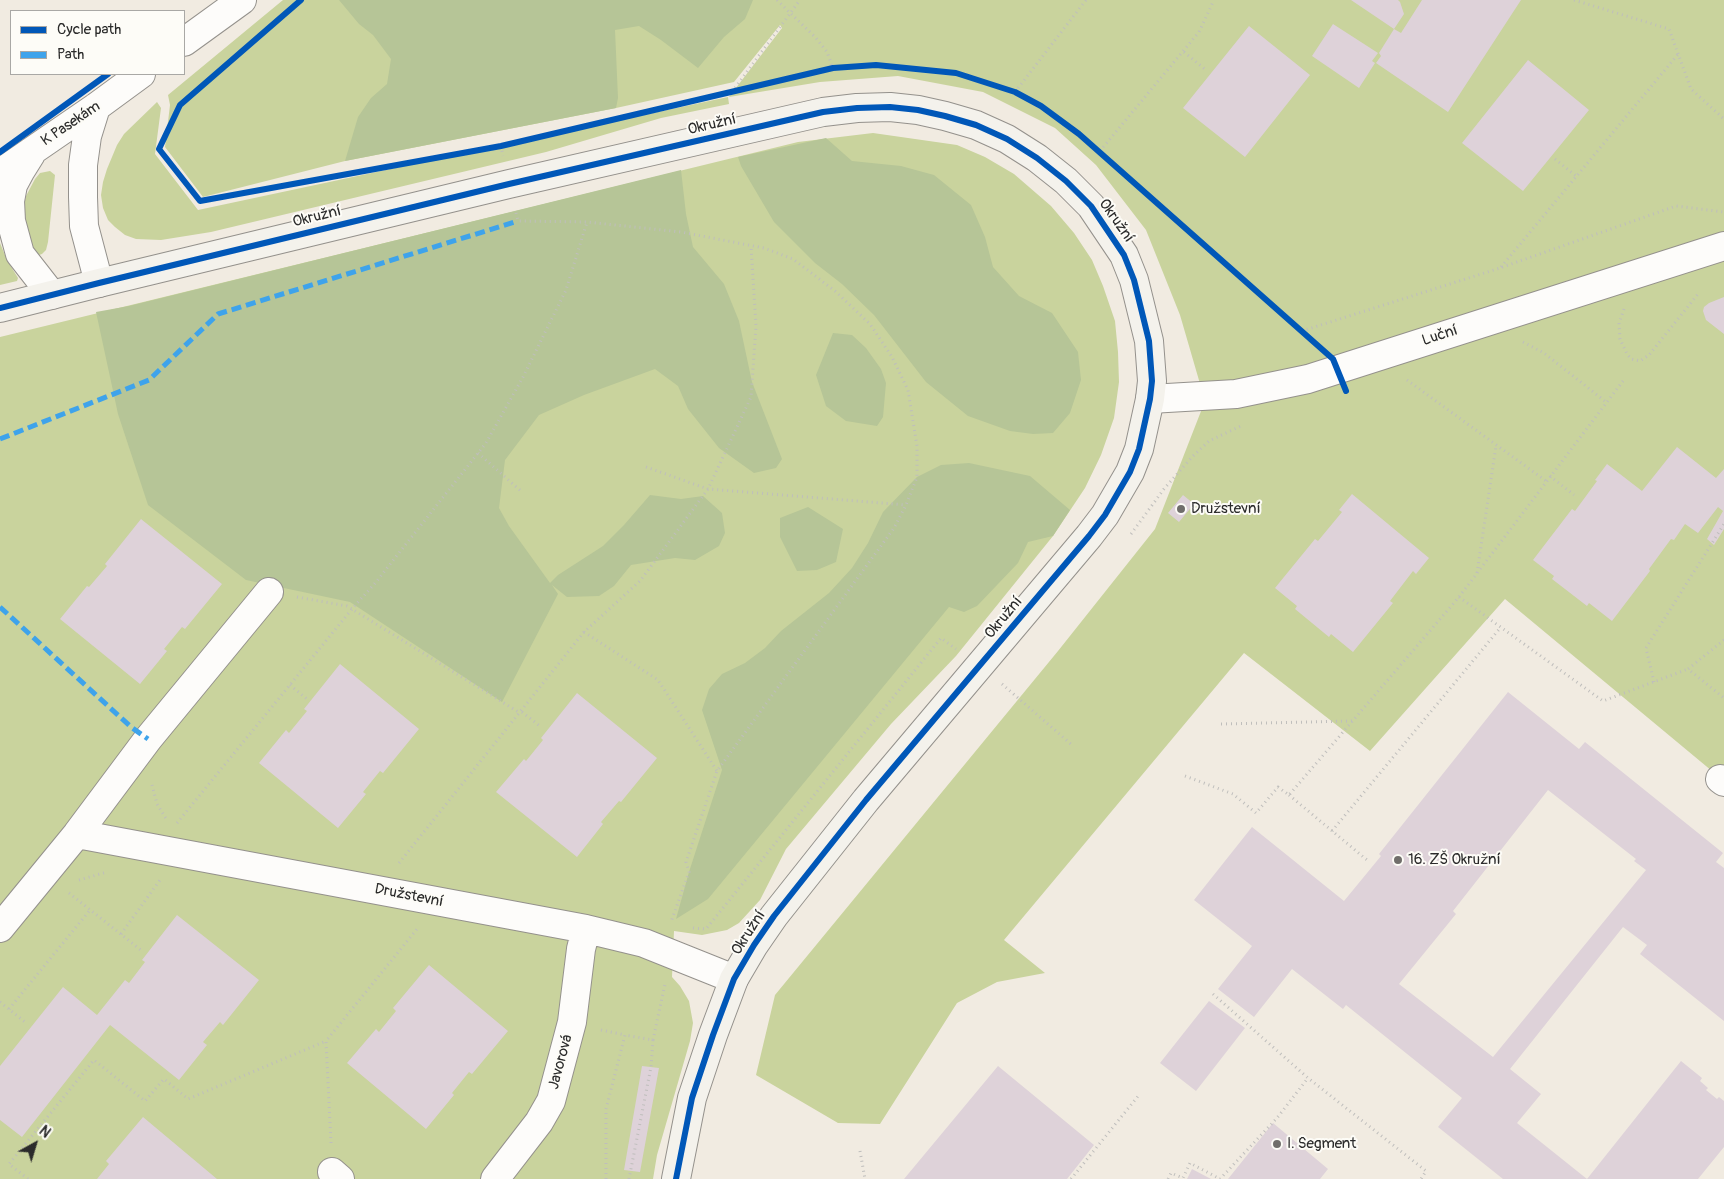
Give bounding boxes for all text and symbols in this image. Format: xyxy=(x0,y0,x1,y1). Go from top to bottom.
legend xyxy=(10,10,185,75)
text: Cycle path xyxy=(57,20,121,39)
text: Path xyxy=(57,45,84,64)
street label: K Pasekám xyxy=(38,98,104,150)
street label: Okružní xyxy=(686,111,738,139)
street label: Okružní xyxy=(1095,196,1137,246)
street label: Okružní xyxy=(291,202,343,232)
street label: Luční xyxy=(1420,322,1460,350)
place label: Družstevní xyxy=(1191,500,1261,518)
marker: Družstevní xyxy=(1175,503,1187,515)
street label: Okružní xyxy=(981,593,1027,643)
place label: 16. ZŠ Okružní xyxy=(1408,851,1501,869)
marker: 16. ZŠ Okružní xyxy=(1392,854,1404,866)
street label: Družstevní xyxy=(373,881,445,911)
street label: Okružní xyxy=(728,907,770,959)
street label: Javorová xyxy=(545,1033,577,1091)
north arrow xyxy=(10,1119,60,1169)
text: N xyxy=(36,1122,54,1142)
place label: I. Segment xyxy=(1287,1135,1356,1153)
marker: I. Segment xyxy=(1271,1138,1283,1150)

